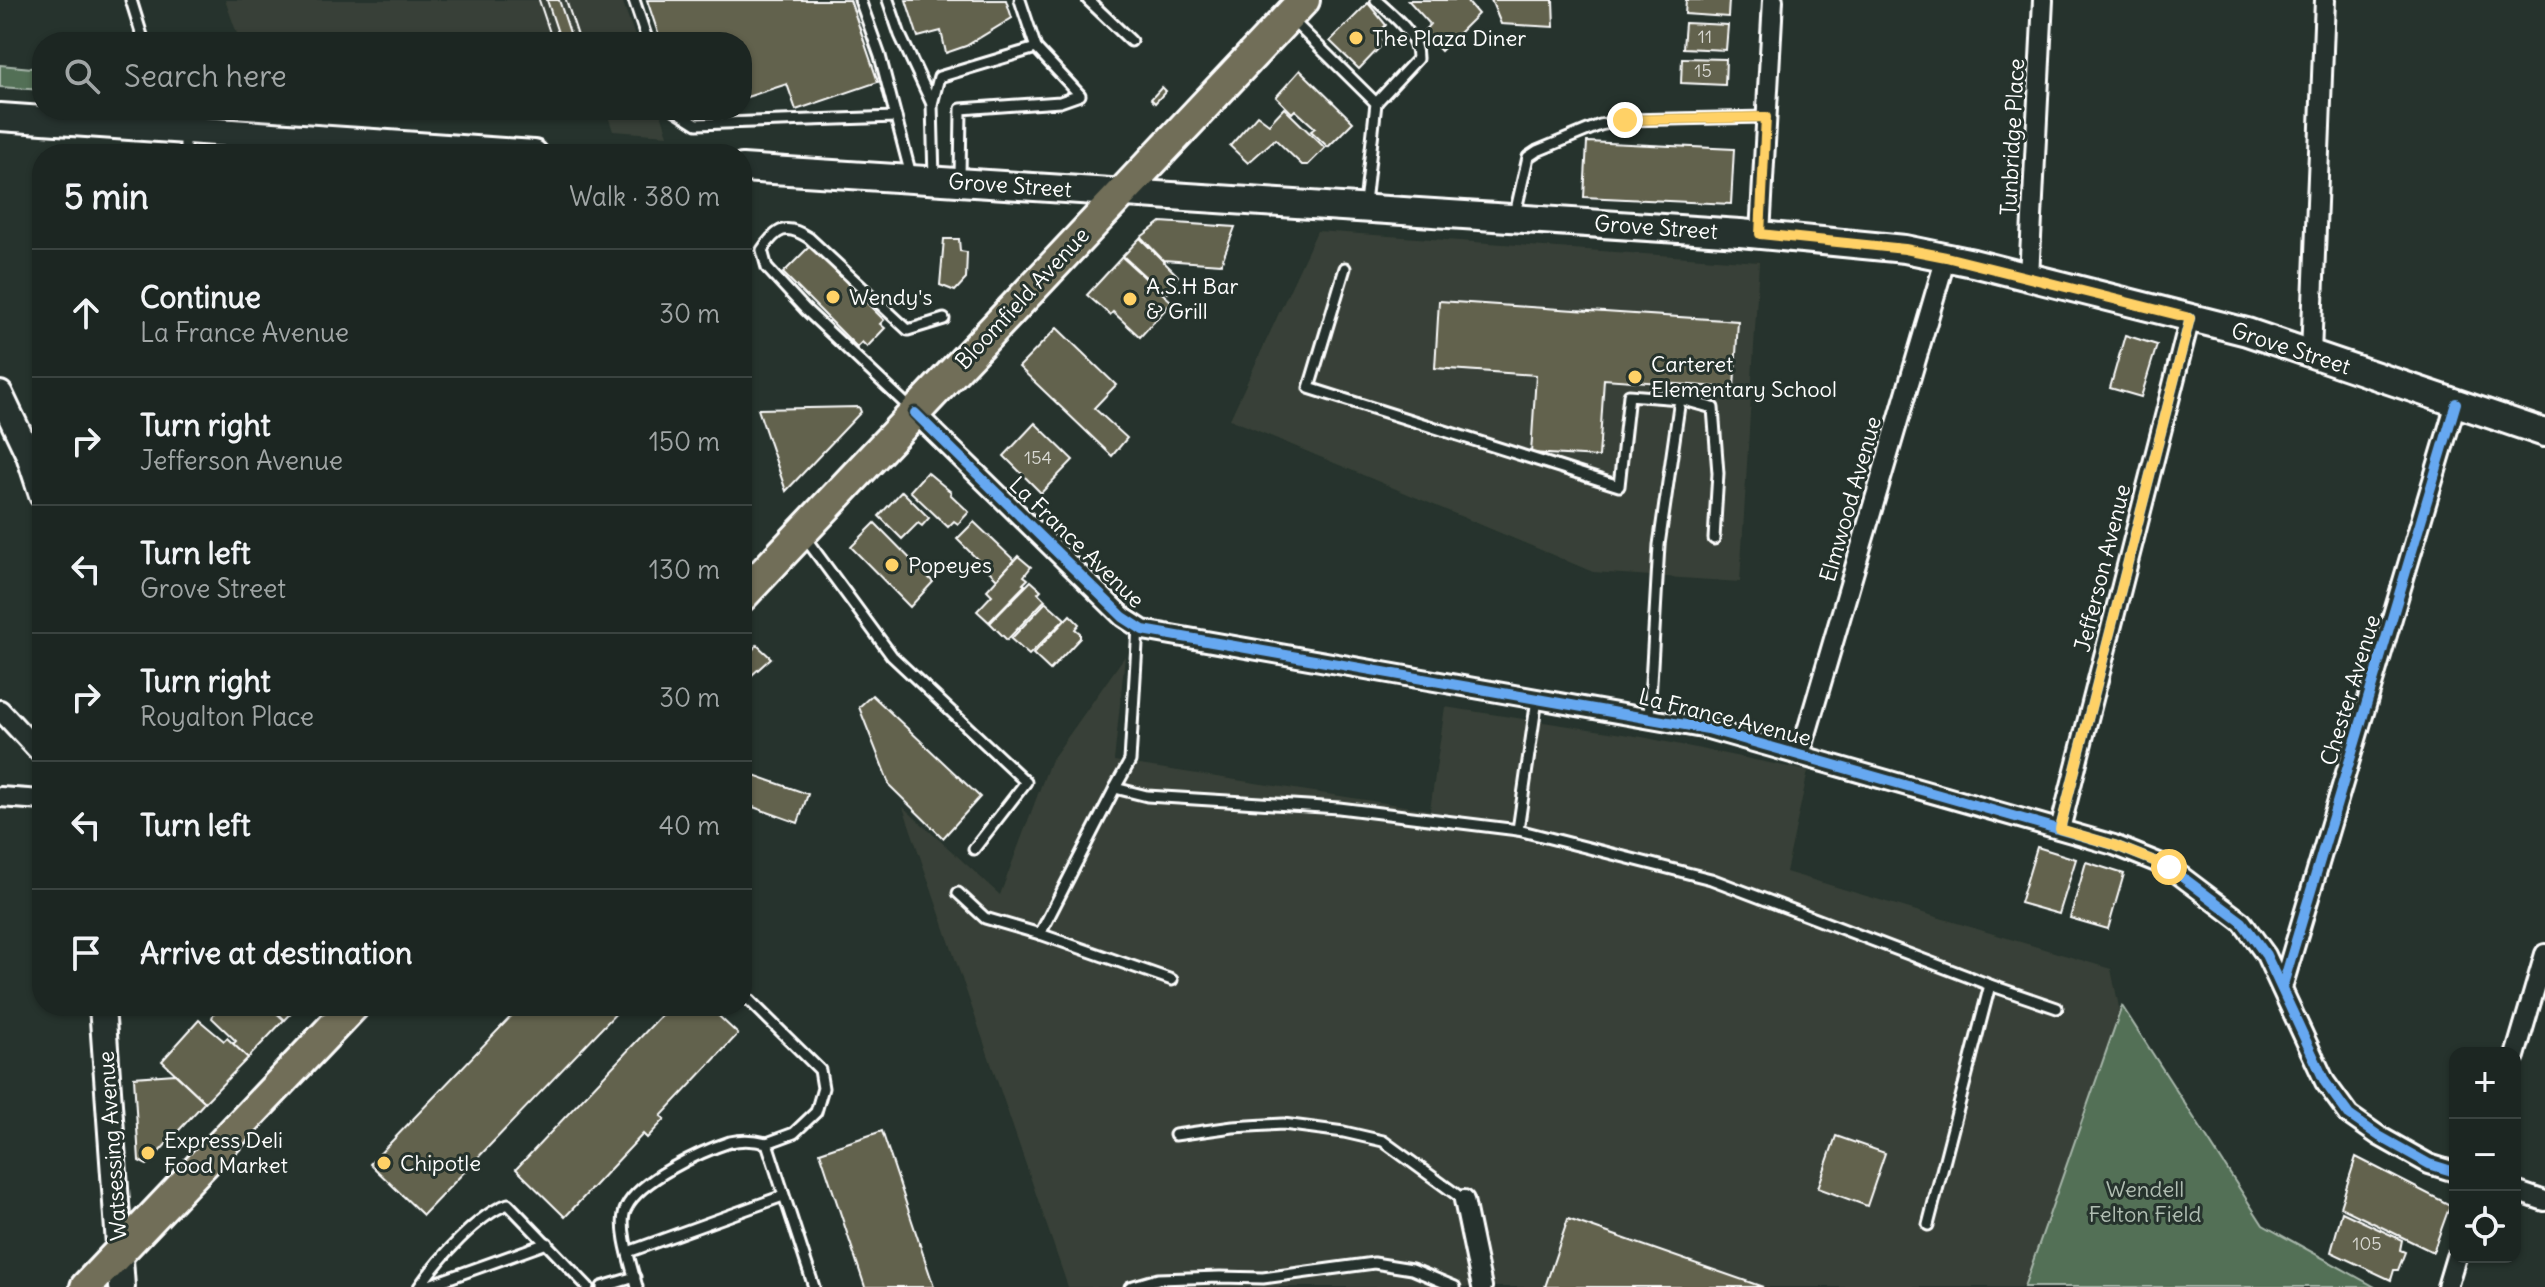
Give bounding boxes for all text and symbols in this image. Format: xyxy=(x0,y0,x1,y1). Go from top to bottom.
place label: The Plaza Diner xyxy=(1372,24,1526,52)
house number: 11 xyxy=(1698,25,1712,48)
marker: The Plaza Diner xyxy=(1347,29,1365,47)
search box xyxy=(32,32,752,120)
icon: search xyxy=(60,54,104,98)
text: Search here xyxy=(124,57,287,95)
street label: Tunbridge Place xyxy=(1994,58,2030,216)
house number: 15 xyxy=(1694,59,1712,82)
route end xyxy=(1607,102,1643,138)
street label: Grove Street xyxy=(947,167,1073,203)
text: 5 min xyxy=(64,175,149,218)
text: Walk · 380 m xyxy=(569,180,720,213)
street label: Grove Street xyxy=(1593,209,1719,245)
street label: Bloomfield Avenue xyxy=(949,221,1095,375)
place label: A.S.H Bar & Grill xyxy=(1146,272,1238,325)
text: Continue xyxy=(140,278,261,316)
place label: Wendy's xyxy=(849,283,932,311)
marker: Wendy's xyxy=(824,288,842,306)
marker: A.S.H Bar & Grill xyxy=(1121,290,1139,308)
icon: ahead xyxy=(64,291,108,335)
text: 30 m xyxy=(659,297,720,330)
text: La France Avenue xyxy=(140,316,349,349)
street label: Grove Street xyxy=(2228,316,2354,380)
place label: Carteret Elementary School xyxy=(1651,350,1837,403)
marker: Carteret Elementary School xyxy=(1626,368,1644,386)
text: Turn right xyxy=(140,406,271,444)
street label: Elmwood Avenue xyxy=(1813,413,1887,585)
icon: right xyxy=(64,419,108,463)
text: 150 m xyxy=(649,425,720,458)
text: Jefferson Avenue xyxy=(140,444,343,477)
house number: 154 xyxy=(1024,446,1052,469)
street label: La France Avenue xyxy=(1004,471,1150,613)
street label: Jefferson Avenue xyxy=(2068,481,2136,655)
text: Turn left xyxy=(140,534,251,572)
icon: left xyxy=(64,547,108,591)
place label: Popeyes xyxy=(908,551,992,579)
text: 130 m xyxy=(649,553,720,586)
marker: Popeyes xyxy=(883,556,901,574)
text: Grove Street xyxy=(140,572,286,605)
street label: Chester Avenue xyxy=(2314,611,2386,769)
text: Turn right xyxy=(140,662,271,700)
icon: right xyxy=(64,675,108,719)
text: 30 m xyxy=(659,681,720,714)
street label: La France Avenue xyxy=(1636,682,1814,752)
text: Royalton Place xyxy=(140,700,314,733)
icon: left xyxy=(64,803,108,847)
text: Turn left xyxy=(140,806,251,844)
text: 40 m xyxy=(659,809,720,842)
route start xyxy=(2151,849,2187,885)
icon: arrive xyxy=(64,931,108,975)
text: Arrive at destination xyxy=(140,934,412,972)
map controls xyxy=(2449,1047,2521,1263)
button: + xyxy=(2449,1047,2521,1119)
street label: Watsessing Avenue xyxy=(91,1050,133,1242)
button: − xyxy=(2449,1119,2521,1191)
place label: Express Deli Food Market xyxy=(164,1126,288,1179)
marker: Express Deli Food Market xyxy=(139,1144,157,1162)
place label: Chipotle xyxy=(400,1149,481,1177)
marker: Chipotle xyxy=(375,1154,393,1172)
park label: Wendell Felton Field xyxy=(2089,1175,2202,1228)
button: locate xyxy=(2449,1191,2521,1263)
house number: 105 xyxy=(2352,1232,2382,1255)

